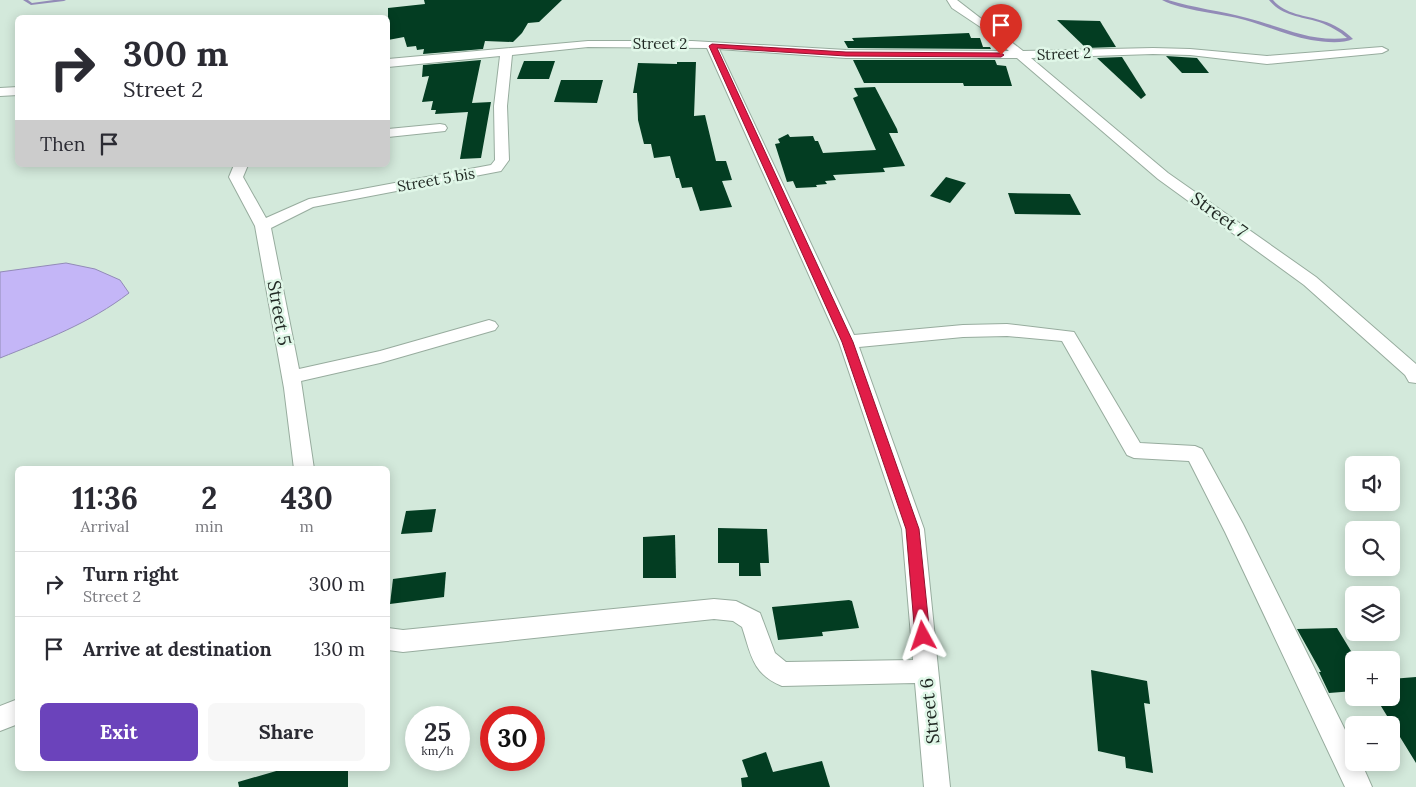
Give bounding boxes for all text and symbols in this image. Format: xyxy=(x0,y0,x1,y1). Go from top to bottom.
pin xyxy=(980,4,1022,55)
icon: arrive xyxy=(987,11,1015,39)
text: 300 m xyxy=(123,31,229,76)
street label: Street 2 xyxy=(633,34,687,53)
icon: right xyxy=(40,35,105,100)
street label: Street 2 xyxy=(1036,43,1092,64)
text: Street 2 xyxy=(123,75,203,103)
icon: arrive xyxy=(95,130,123,158)
text: Then xyxy=(40,132,85,156)
street label: Street 5 bis xyxy=(396,163,476,196)
street label: Street 7 xyxy=(1187,186,1252,243)
street label: Street 5 xyxy=(262,279,297,347)
map controls xyxy=(1345,456,1400,771)
button: sound xyxy=(1345,456,1400,511)
text: 11:36 xyxy=(72,479,138,517)
text: 2 xyxy=(201,479,217,517)
text: 430 xyxy=(281,479,333,517)
text: Arrival xyxy=(81,516,129,536)
text: min xyxy=(195,516,224,536)
text: m xyxy=(300,516,314,536)
button: search xyxy=(1345,521,1400,576)
text: Turn right xyxy=(83,562,179,586)
icon: right xyxy=(40,570,68,598)
text: 300 m xyxy=(309,572,365,596)
text: Street 2 xyxy=(83,586,141,606)
button: layers xyxy=(1345,586,1400,641)
position arrow xyxy=(896,609,948,661)
icon: arrive xyxy=(40,635,68,663)
text: Arrive at destination xyxy=(83,637,272,661)
text: 130 m xyxy=(314,637,365,661)
button: + xyxy=(1345,651,1400,706)
street label: Street 6 xyxy=(915,677,944,745)
button: Exit xyxy=(40,703,198,761)
button: Share xyxy=(208,703,365,761)
speed limit sign: 30 xyxy=(480,706,545,771)
text: 25 xyxy=(424,716,451,748)
button: − xyxy=(1345,716,1400,771)
text: km/h xyxy=(421,743,454,758)

